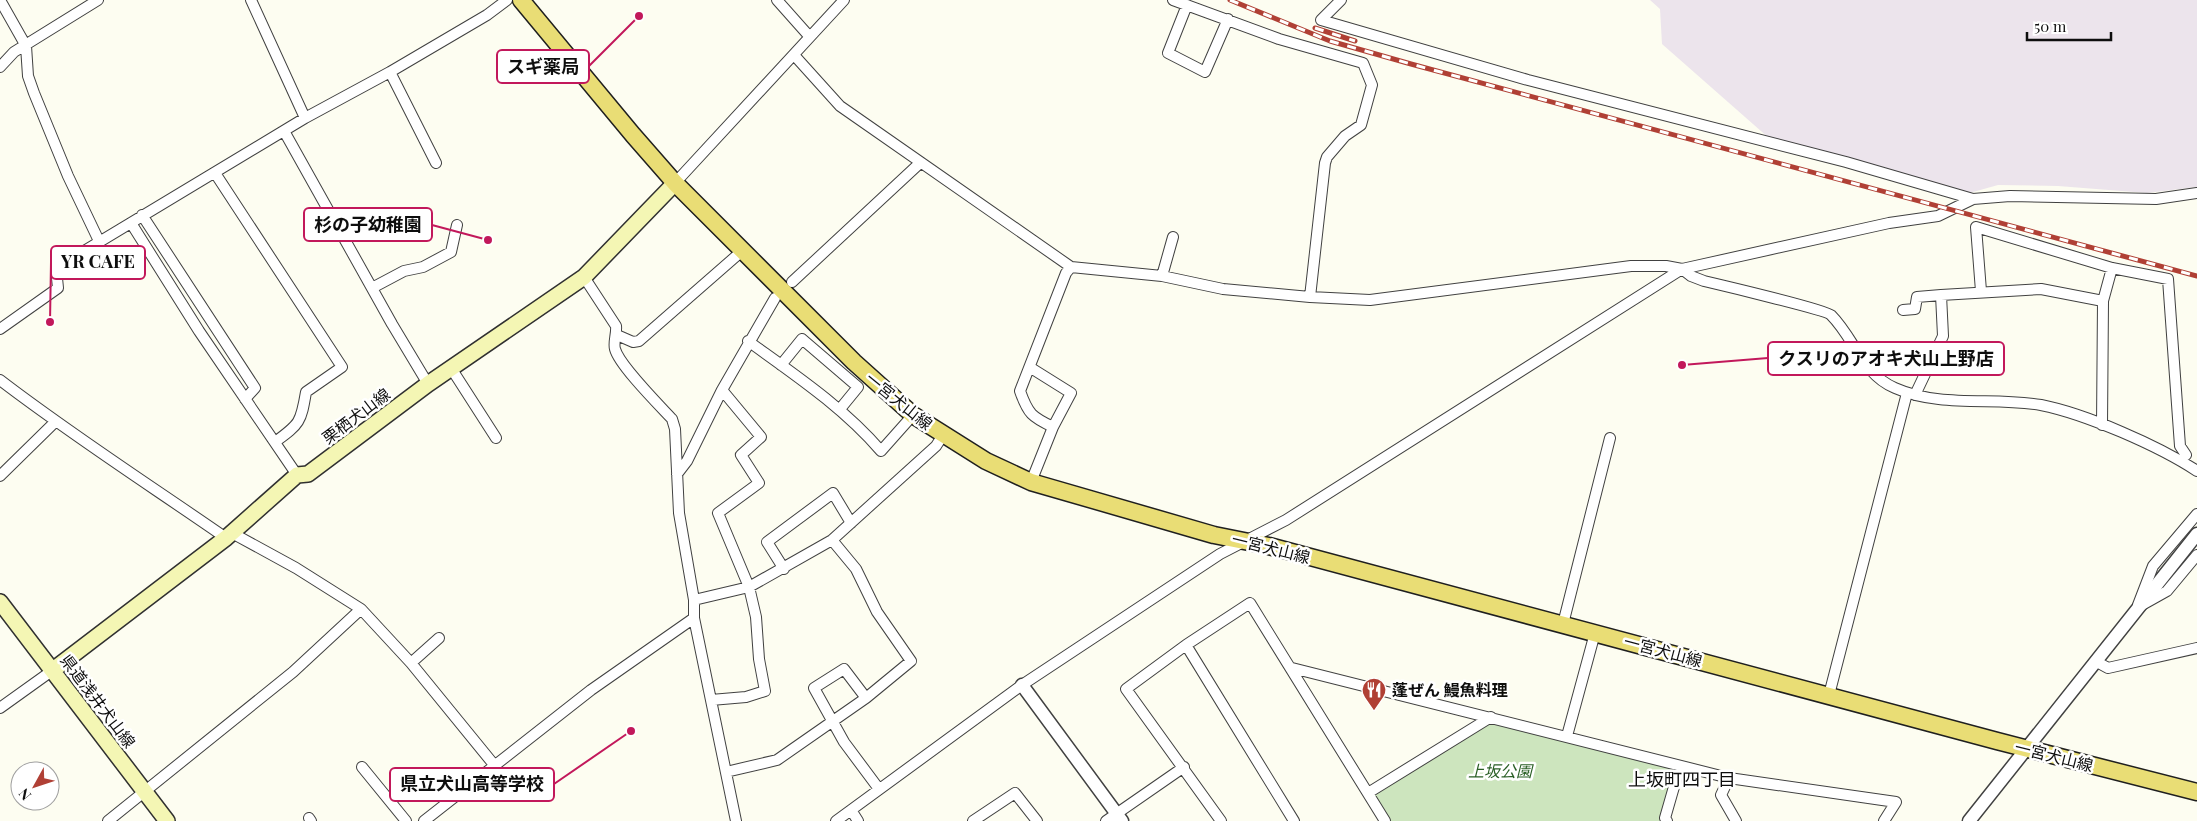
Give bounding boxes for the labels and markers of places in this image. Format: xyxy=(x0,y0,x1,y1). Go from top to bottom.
callout: スギ薬局 xyxy=(497,50,589,83)
callout: 杉の子幼稚園 xyxy=(304,208,432,241)
callout: YR CAFE xyxy=(51,246,145,279)
callout: クスリのアオキ犬山上野店 xyxy=(1768,342,2004,375)
restaurant icon: 蓬ぜん 鰻魚料理 xyxy=(1361,677,1387,711)
place label: 蓬ぜん 鰻魚料理 xyxy=(1392,679,1508,700)
callout: 県立犬山高等学校 xyxy=(390,768,554,801)

